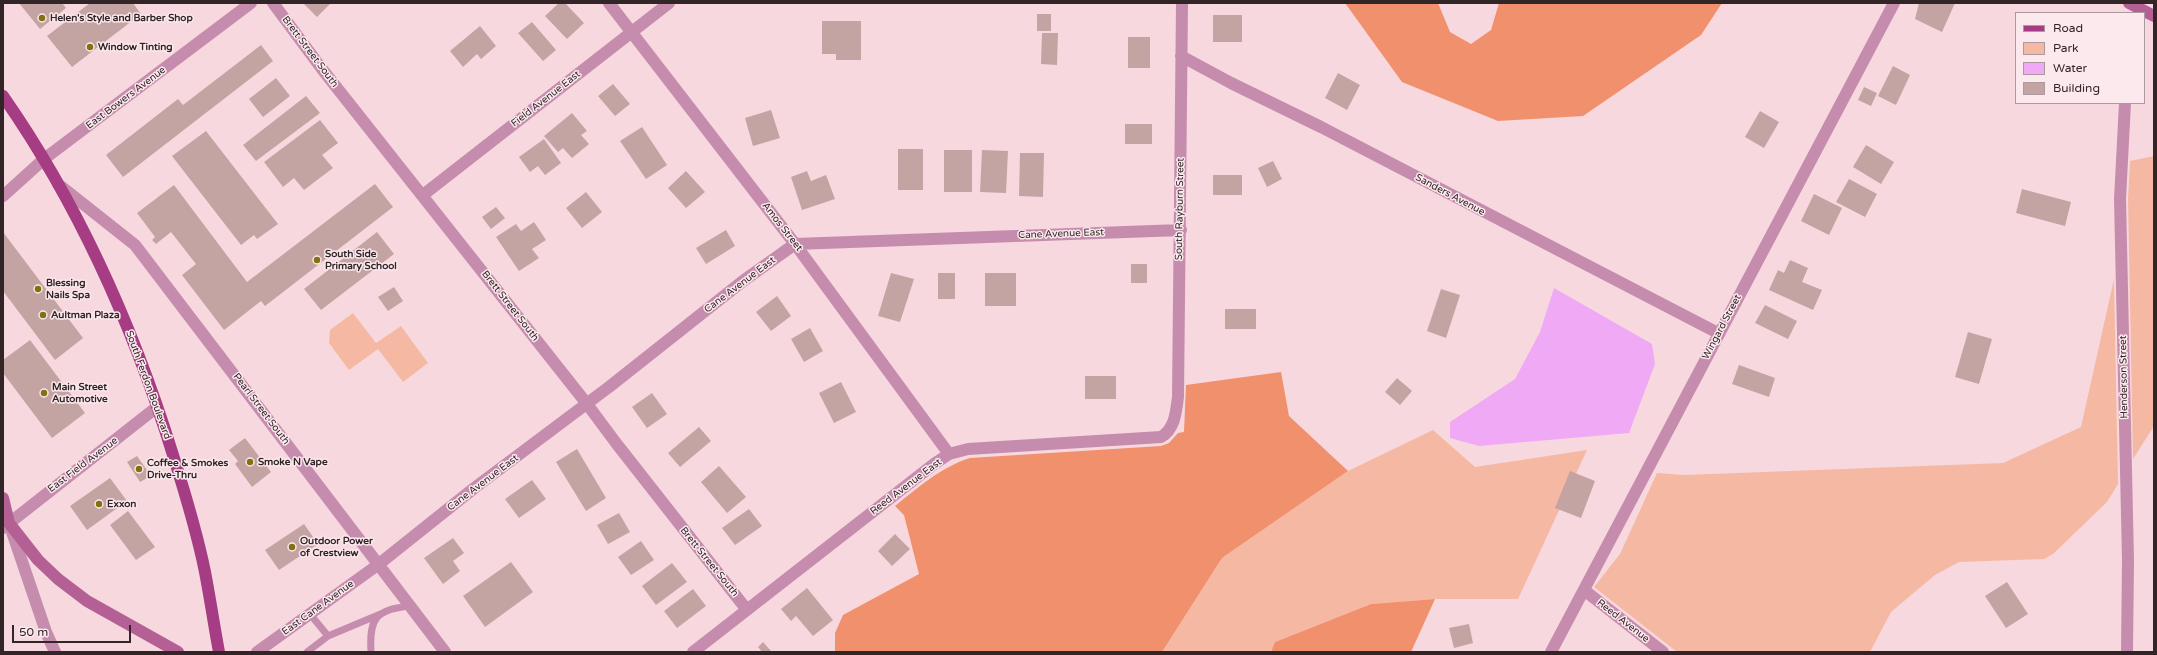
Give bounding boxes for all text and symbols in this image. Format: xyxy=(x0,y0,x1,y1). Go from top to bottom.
place label: Helen's Style and Barber Shop xyxy=(50,12,193,24)
legend xyxy=(2015,12,2145,104)
marker: Helen's Style and Barber Shop xyxy=(37,13,47,23)
street label: Brett Street South xyxy=(279,14,341,90)
text: Road xyxy=(2053,21,2083,35)
place label: Window Tinting xyxy=(98,41,173,53)
text: Park xyxy=(2053,41,2079,55)
marker: Window Tinting xyxy=(85,42,95,52)
text: Water xyxy=(2053,61,2087,75)
street label: East Bowers Avenue xyxy=(84,64,168,132)
street label: Field Avenue East xyxy=(509,68,583,130)
text: Building xyxy=(2053,81,2100,95)
street label: South Rayburn Street xyxy=(1173,158,1187,260)
street label: Sanders Avenue xyxy=(1413,172,1487,218)
street label: Amos Street xyxy=(759,200,805,254)
street label: Cane Avenue East xyxy=(1018,227,1104,241)
place label: South Side Primary School xyxy=(325,248,397,272)
street label: Cane Avenue East xyxy=(702,254,778,316)
marker: South Side Primary School xyxy=(312,255,322,265)
street label: Brett Street South xyxy=(479,268,541,344)
place label: Blessing Nails Spa xyxy=(46,277,90,300)
marker: Blessing Nails Spa xyxy=(33,284,43,294)
street label: Wingard Street xyxy=(1700,293,1744,361)
place label: Aultman Plaza xyxy=(51,309,120,321)
marker: Aultman Plaza xyxy=(38,310,48,320)
street label: South Ferdon Boulevard xyxy=(123,329,173,441)
street label: Henderson Street xyxy=(2117,335,2131,419)
street label: Pearl Street South xyxy=(230,371,292,447)
place label: Main Street Automotive xyxy=(52,381,108,404)
marker: Main Street Automotive xyxy=(39,388,49,398)
street label: East Field Avenue xyxy=(46,435,120,495)
street label: Cane Avenue East xyxy=(445,452,521,514)
place label: Smoke N Vape xyxy=(258,456,328,468)
street label: Reed Avenue East xyxy=(868,456,944,518)
place label: Coffee & Smokes Drive-Thru xyxy=(147,457,228,480)
marker: Smoke N Vape xyxy=(245,457,255,467)
marker: Coffee & Smokes Drive-Thru xyxy=(134,464,144,474)
place label: Exxon xyxy=(107,498,136,510)
marker: Exxon xyxy=(94,499,104,509)
street label: Brett Street South xyxy=(677,525,741,599)
place label: Outdoor Power of Crestview xyxy=(300,535,373,558)
marker: Outdoor Power of Crestview xyxy=(287,542,297,552)
street label: East Cane Avenue xyxy=(280,578,356,638)
street label: Reed Avenue xyxy=(1594,597,1652,645)
scale bar xyxy=(14,617,133,643)
text: 50 m xyxy=(19,625,48,639)

